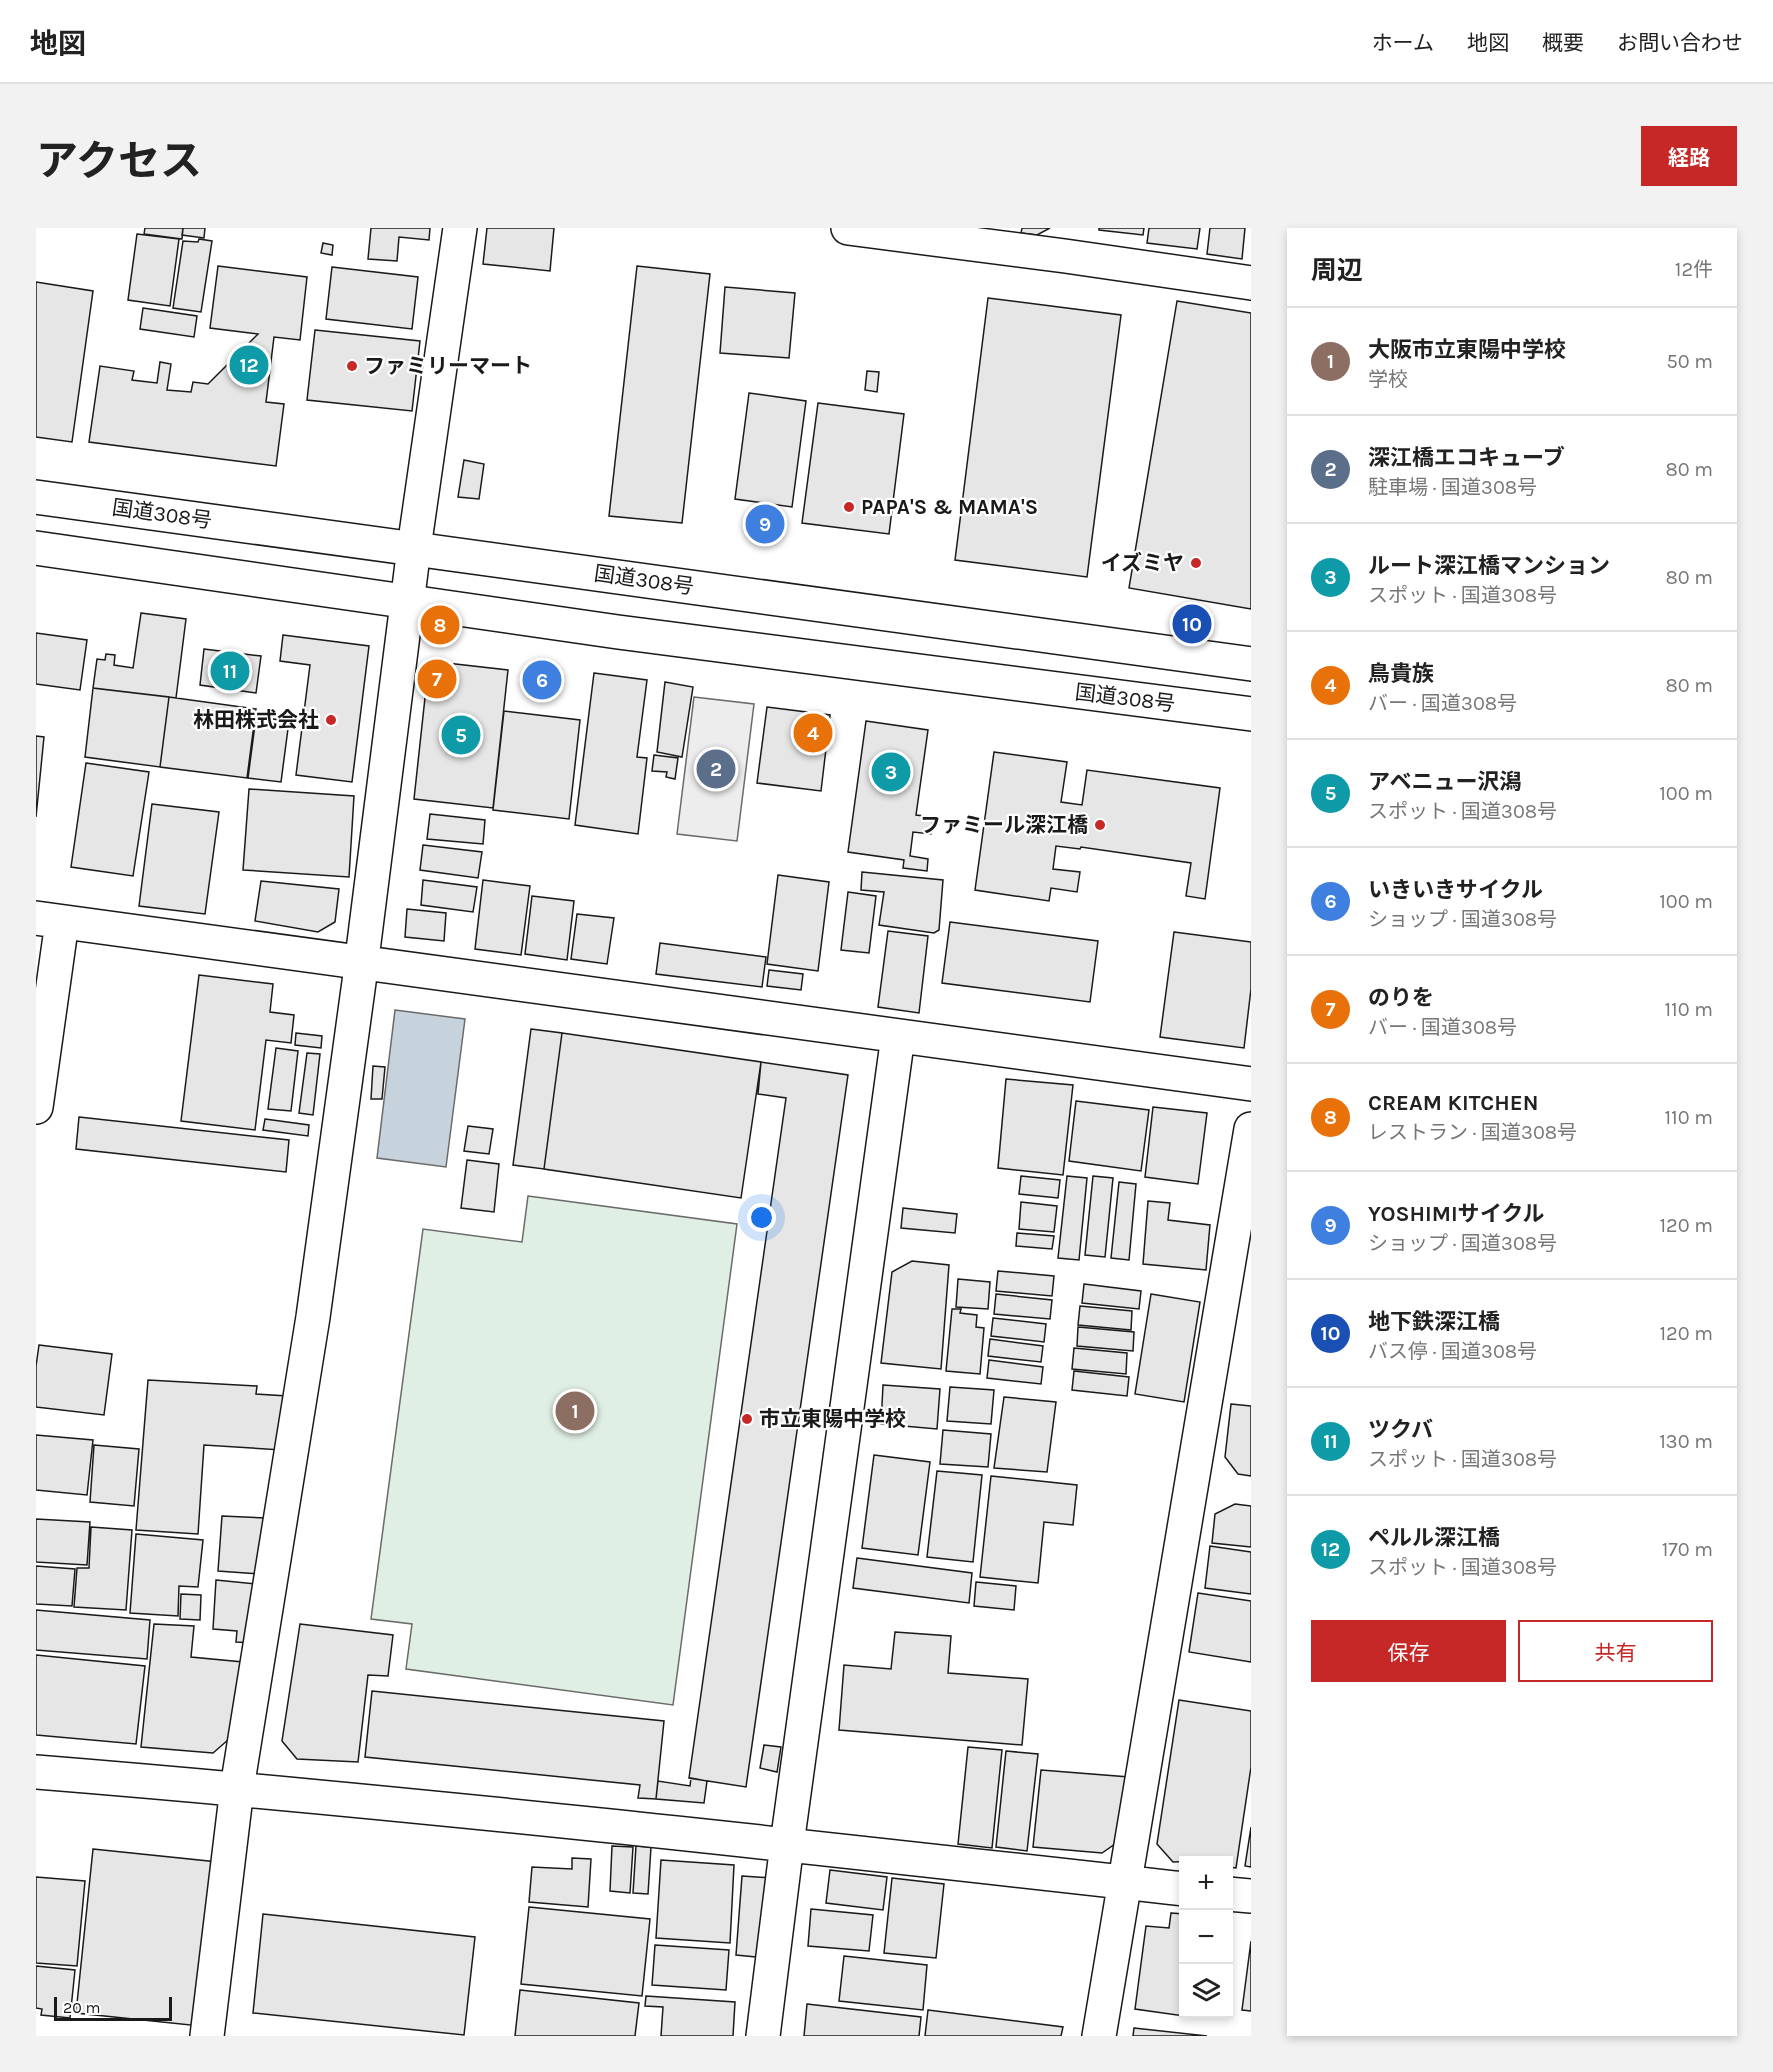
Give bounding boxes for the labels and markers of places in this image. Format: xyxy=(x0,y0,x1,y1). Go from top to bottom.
pin: 12 xyxy=(230,342,268,388)
place label: ファミリーマート xyxy=(364,354,532,378)
marker: ファミリーマート xyxy=(345,359,359,373)
place label: PAPA'S & MAMA'S xyxy=(861,495,1038,519)
marker: PAPA'S & MAMA'S xyxy=(842,500,856,514)
pin: 9 xyxy=(746,502,784,546)
place label: イズミヤ xyxy=(1101,551,1184,575)
marker: イズミヤ xyxy=(1189,556,1203,570)
pin: 8 xyxy=(420,602,460,648)
pin: 10 xyxy=(1172,602,1212,646)
pin: 11 xyxy=(210,648,250,694)
pin: 7 xyxy=(418,656,456,702)
pin: 6 xyxy=(522,658,562,702)
place label: 林田株式会社 xyxy=(193,708,319,732)
pin: 4 xyxy=(794,710,832,756)
pin: 5 xyxy=(442,712,480,758)
marker: 林田株式会社 xyxy=(324,713,338,727)
pin: 2 xyxy=(696,746,736,792)
pin: 3 xyxy=(872,750,910,794)
place label: ファミール深江橋 xyxy=(920,813,1088,837)
marker: ファミール深江橋 xyxy=(1093,818,1107,832)
pin: 1 xyxy=(556,1388,594,1434)
place label: 市立東陽中学校 xyxy=(759,1407,906,1431)
marker: 市立東陽中学校 xyxy=(740,1412,754,1426)

